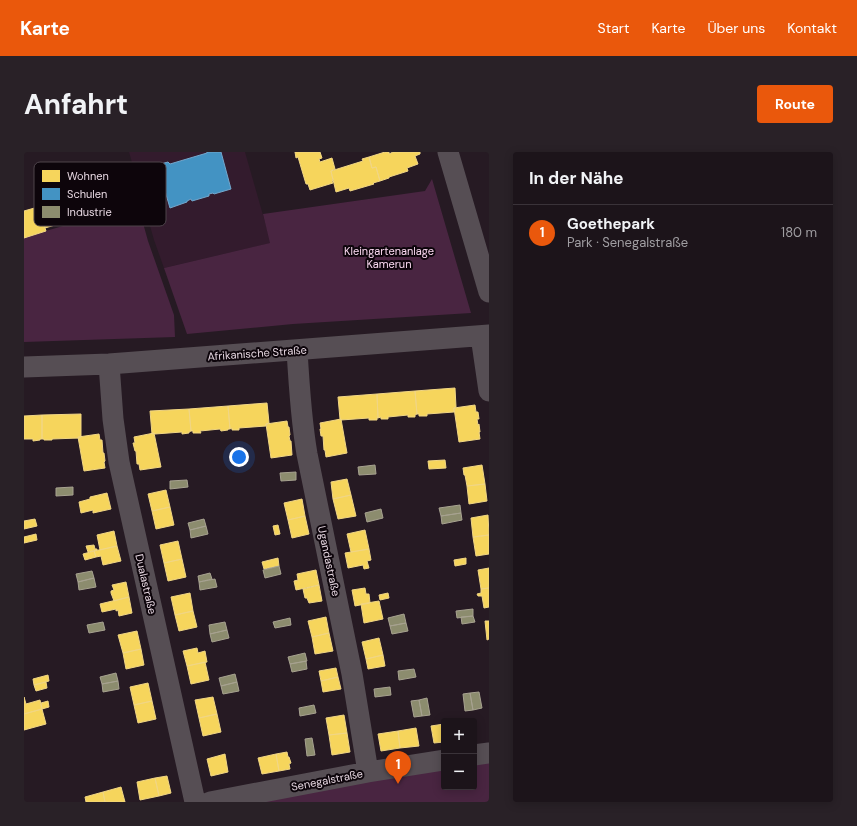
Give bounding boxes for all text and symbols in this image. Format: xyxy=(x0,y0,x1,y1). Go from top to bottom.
text: Karte xyxy=(20,16,70,41)
text: Start xyxy=(598,19,629,37)
text: Karte xyxy=(651,19,685,37)
text: Über uns xyxy=(707,19,765,37)
text: Kontakt xyxy=(787,19,837,37)
button: Route xyxy=(757,85,833,123)
text: Anfahrt xyxy=(24,86,128,123)
legend xyxy=(34,162,166,226)
text: In der Nähe xyxy=(529,167,624,189)
text: Wohnen xyxy=(67,169,109,183)
text: Schulen xyxy=(67,187,107,201)
text: Industrie xyxy=(67,205,112,219)
text: Goethepark xyxy=(567,214,655,234)
text: 1 xyxy=(540,224,544,241)
text: 180 m xyxy=(781,224,817,241)
text: Park · Senegalstraße xyxy=(567,234,688,251)
park label: Kleingartenanlage Kamerun xyxy=(344,244,434,271)
street label: Afrikanische Straße xyxy=(207,343,307,363)
your location xyxy=(229,447,249,467)
street label: Ugandastraße xyxy=(315,525,343,597)
street label: Dualastraße xyxy=(132,553,160,615)
map controls xyxy=(441,718,477,790)
button: + xyxy=(441,718,477,754)
pin: 1 xyxy=(385,751,411,784)
button: − xyxy=(441,754,477,790)
street label: Senegalstraße xyxy=(290,766,364,794)

